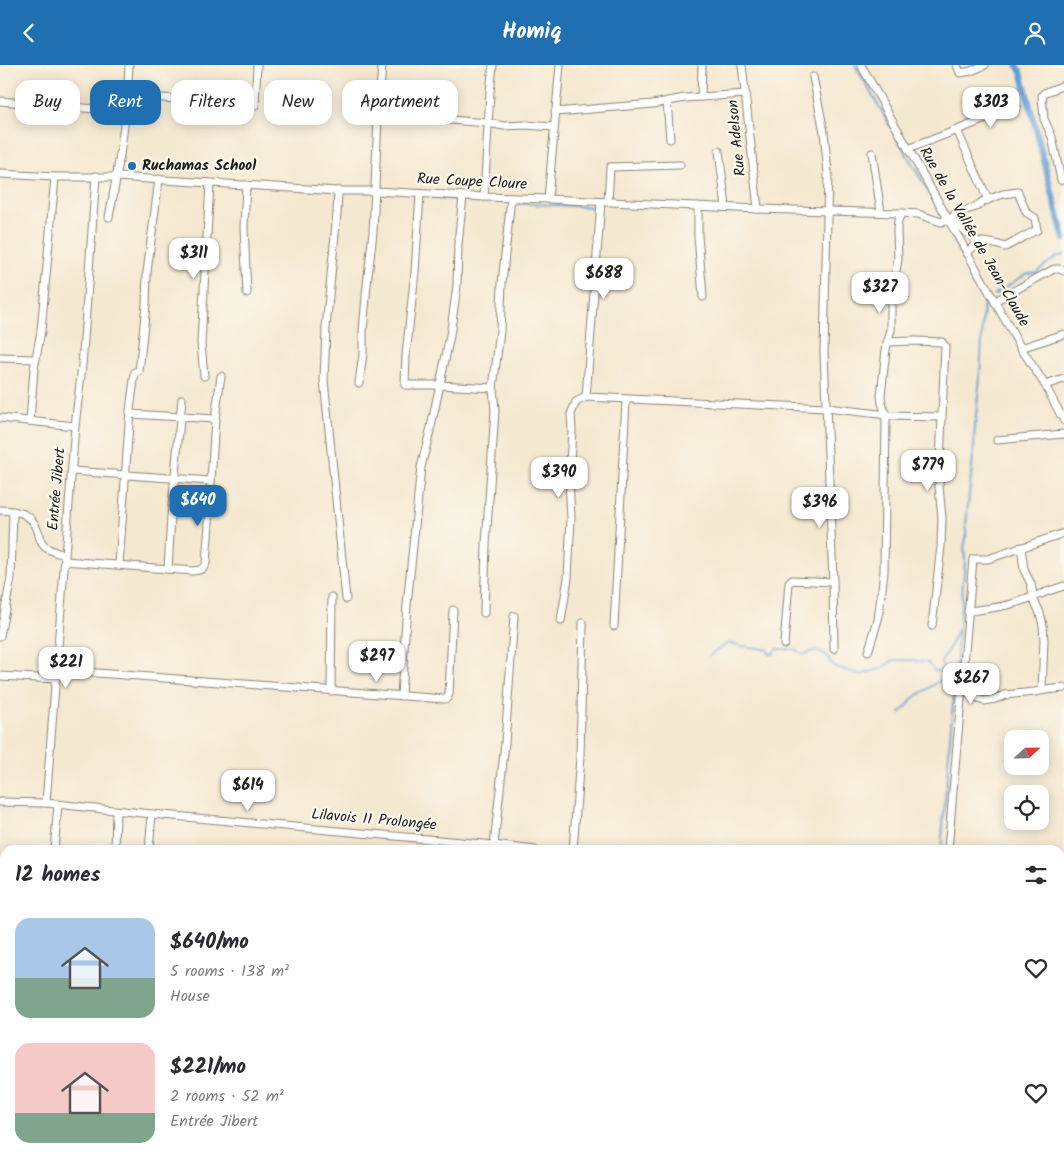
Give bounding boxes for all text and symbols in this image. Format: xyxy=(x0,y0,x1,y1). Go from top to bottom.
text: Homiq xyxy=(502,15,562,50)
icon: back xyxy=(15,19,43,47)
icon: person xyxy=(1021,19,1049,47)
chip: Buy xyxy=(15,80,80,125)
chip: Rent xyxy=(90,80,161,125)
chip: Filters xyxy=(171,80,254,125)
chip: New xyxy=(264,80,332,125)
chip: Apartment xyxy=(342,80,458,125)
pin: $303 xyxy=(961,87,1021,129)
text: $303 xyxy=(973,90,1009,115)
street label: Rue Adelson xyxy=(721,98,753,178)
street label: Rue de la Vallée de Jean-Claude xyxy=(912,142,1036,332)
place label: Ruchamas School xyxy=(142,154,256,178)
marker: Ruchamas School xyxy=(126,160,138,172)
street label: Rue Coupe Cloure xyxy=(416,167,528,197)
pin: $311 xyxy=(164,237,224,280)
text: $311 xyxy=(180,241,208,266)
pin: $688 xyxy=(574,257,634,300)
text: $688 xyxy=(585,261,623,286)
pin: $327 xyxy=(850,271,910,314)
text: $327 xyxy=(862,275,898,300)
street label: Entrée Jibert xyxy=(41,446,73,531)
pin: $779 xyxy=(898,449,958,492)
text: $779 xyxy=(912,453,944,478)
pin: $390 xyxy=(529,457,589,499)
text: $390 xyxy=(542,460,576,485)
pin: $640 xyxy=(168,485,228,527)
pin: $396 xyxy=(790,487,850,529)
text: $640 xyxy=(180,488,216,513)
text: $396 xyxy=(803,490,838,515)
pin: $297 xyxy=(347,641,407,683)
text: $297 xyxy=(360,644,394,669)
pin: $221 xyxy=(36,647,96,689)
text: $221 xyxy=(50,650,82,675)
pin: $267 xyxy=(941,663,1001,705)
text: $267 xyxy=(953,666,989,691)
north arrow xyxy=(1004,730,1049,775)
map controls xyxy=(1004,730,1049,830)
pin: $614 xyxy=(218,769,278,812)
text: $614 xyxy=(232,773,264,798)
button: locate xyxy=(1004,785,1049,830)
street label: Lilavois 11 Prolongée xyxy=(310,803,438,837)
text: 12 homes xyxy=(15,859,100,892)
icon: filters xyxy=(1022,861,1050,889)
text: $640/mo xyxy=(170,926,249,959)
icon: home xyxy=(55,938,115,998)
icon: heart xyxy=(1022,954,1050,982)
text: 5 rooms · 138 m² xyxy=(170,959,289,984)
text: House xyxy=(170,984,210,1009)
text: $221/mo xyxy=(170,1051,246,1084)
icon: home xyxy=(55,1063,115,1123)
icon: heart xyxy=(1022,1079,1050,1107)
text: 2 rooms · 52 m² xyxy=(170,1084,284,1109)
text: Entrée Jibert xyxy=(170,1109,258,1134)

